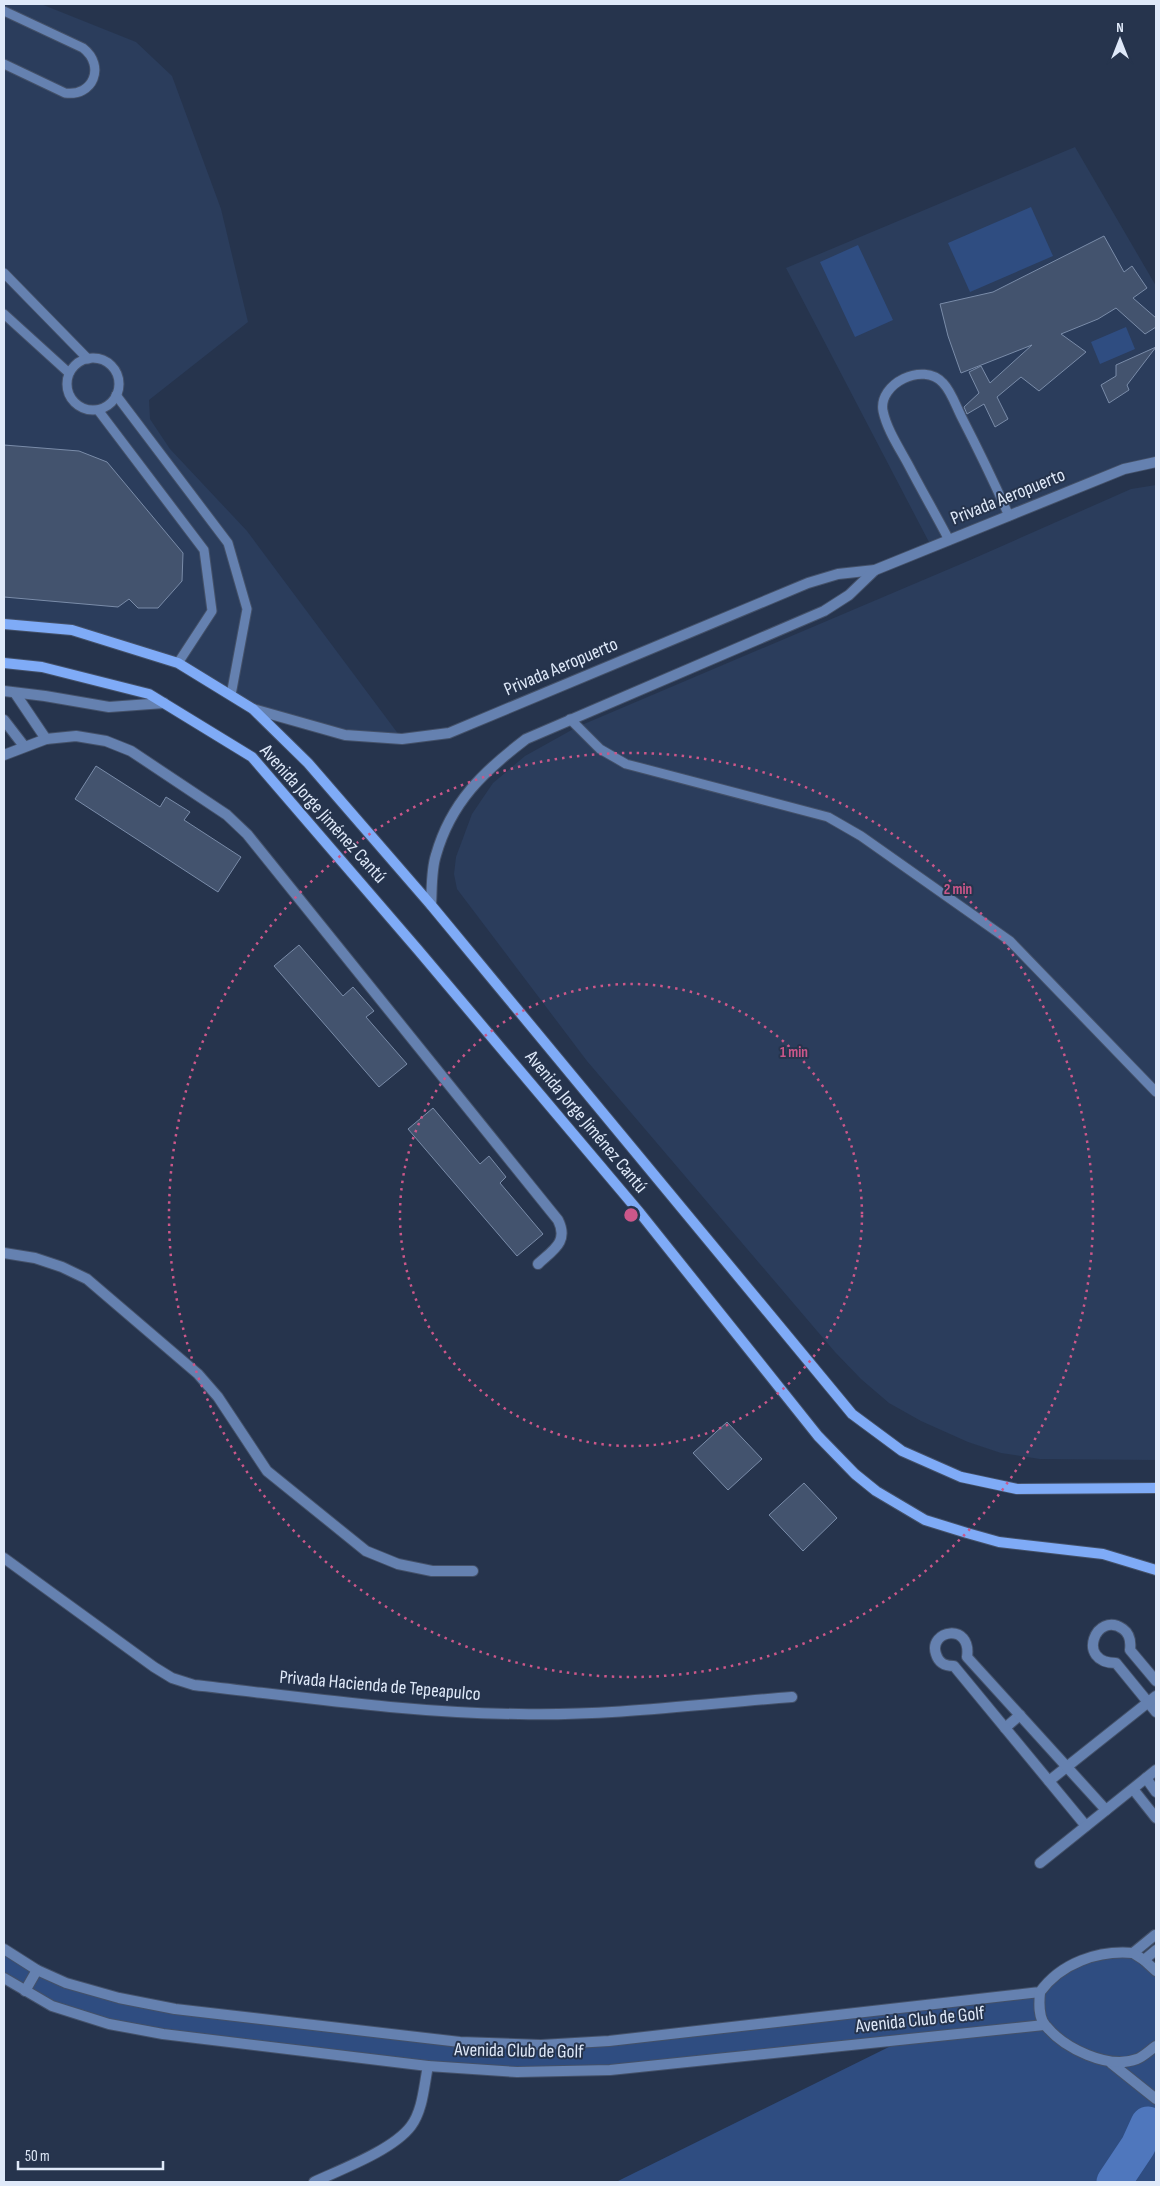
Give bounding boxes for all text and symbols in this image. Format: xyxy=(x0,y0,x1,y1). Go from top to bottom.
north arrow xyxy=(1095,15,1145,65)
text: N xyxy=(1116,19,1124,36)
street label: Privada Aeropuerto xyxy=(947,464,1069,530)
street label: Privada Aeropuerto xyxy=(501,633,621,701)
street label: Avenida Jorge Jiménez Cantú xyxy=(254,739,391,888)
text: 2 min xyxy=(944,880,972,899)
text: 1 min xyxy=(780,1043,808,1062)
street label: Avenida Jorge Jiménez Cantú xyxy=(519,1045,652,1198)
centre of rings xyxy=(622,1206,640,1224)
street label: Privada Hacienda de Tepeapulco xyxy=(278,1666,482,1706)
street label: Avenida Club de Golf xyxy=(854,2002,986,2038)
street label: Avenida Club de Golf xyxy=(453,2038,584,2064)
scale bar xyxy=(18,2138,162,2170)
text: 50 m xyxy=(25,2147,50,2166)

